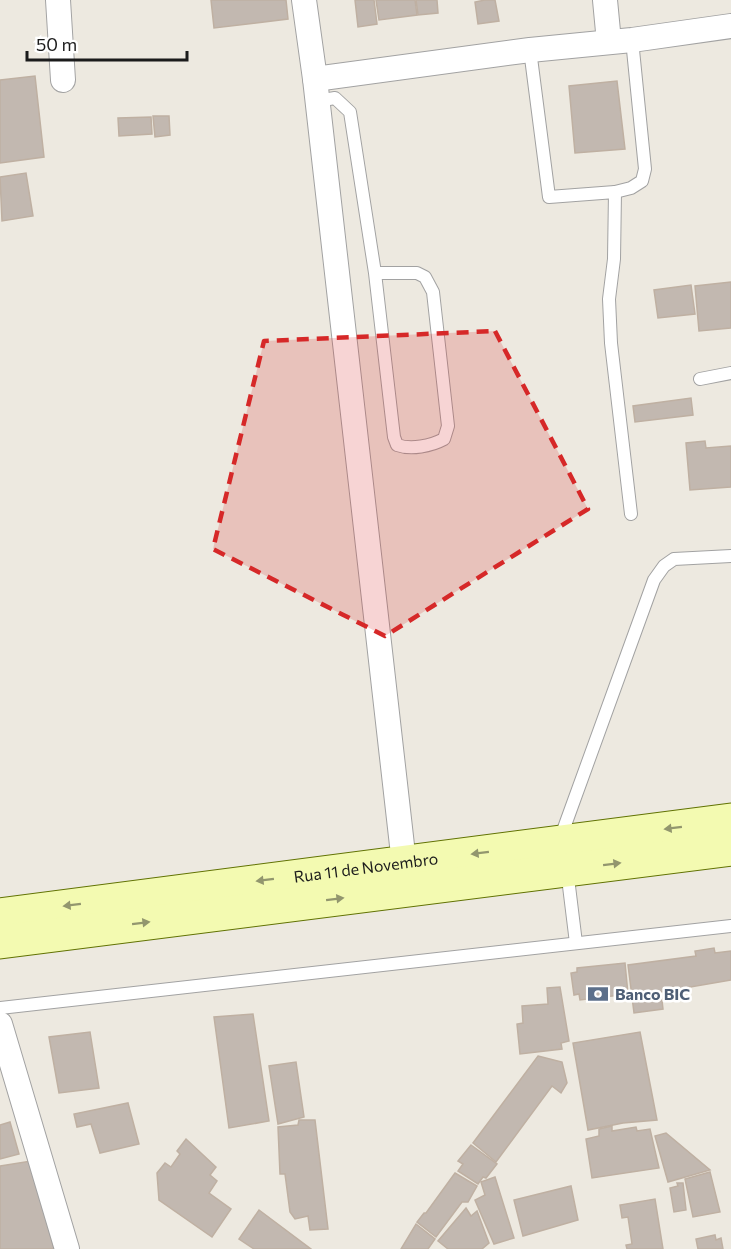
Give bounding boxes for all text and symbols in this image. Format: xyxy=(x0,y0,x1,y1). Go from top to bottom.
scale bar xyxy=(27,24,188,62)
text: 50 m xyxy=(36,33,77,55)
one-way arrow xyxy=(663,823,682,832)
street label: Rua 11 de Novembro xyxy=(293,848,439,886)
one-way arrow xyxy=(470,848,489,857)
one-way arrow xyxy=(602,860,621,869)
one-way arrow xyxy=(256,876,275,885)
one-way arrow xyxy=(325,894,344,904)
one-way arrow xyxy=(62,901,81,910)
one-way arrow xyxy=(132,918,151,928)
bank icon: Banco BIC xyxy=(586,982,610,1006)
place label: Banco BIC xyxy=(615,984,690,1003)

